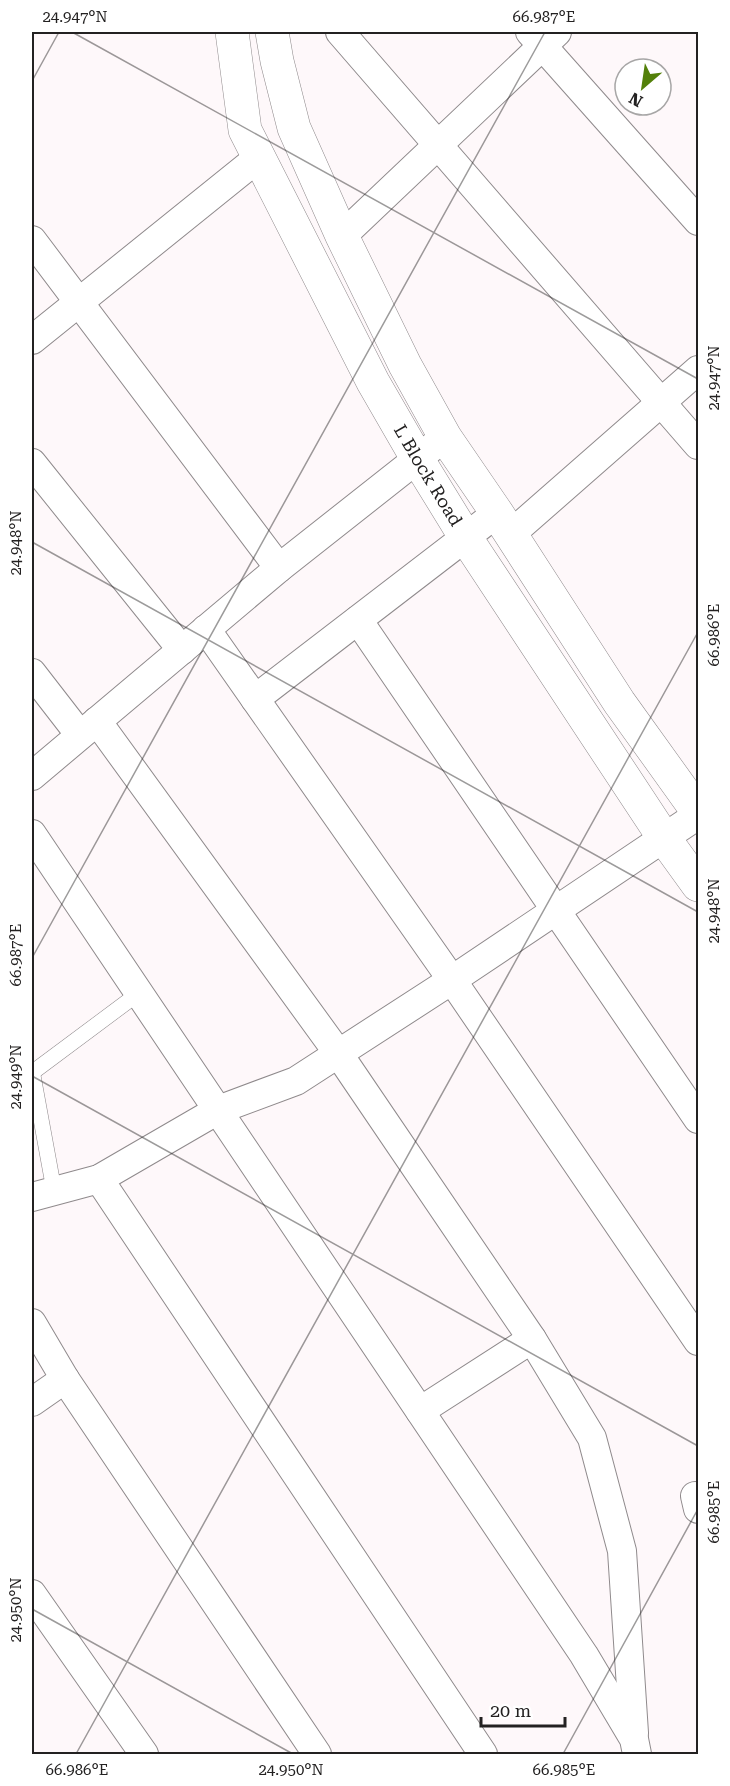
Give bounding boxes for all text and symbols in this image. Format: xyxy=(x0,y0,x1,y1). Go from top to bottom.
text: 24.947°N xyxy=(42,8,108,26)
text: 66.987°E xyxy=(513,8,575,26)
north arrow xyxy=(613,57,673,117)
text: N xyxy=(626,88,646,111)
text: 24.947°N xyxy=(705,345,723,411)
street label: L Block Road xyxy=(390,421,467,530)
text: 24.948°N xyxy=(7,510,25,576)
text: 66.986°E xyxy=(705,604,723,666)
text: 24.948°N xyxy=(705,878,723,944)
text: 66.987°E xyxy=(7,924,25,986)
text: 24.949°N xyxy=(7,1044,25,1110)
text: 66.985°E xyxy=(705,1481,723,1543)
text: 24.950°N xyxy=(7,1577,25,1643)
scale bar xyxy=(481,1690,565,1728)
text: 20 m xyxy=(490,1700,531,1721)
text: 66.986°E xyxy=(46,1761,108,1779)
text: 24.950°N xyxy=(258,1761,324,1779)
text: 66.985°E xyxy=(533,1761,595,1779)

